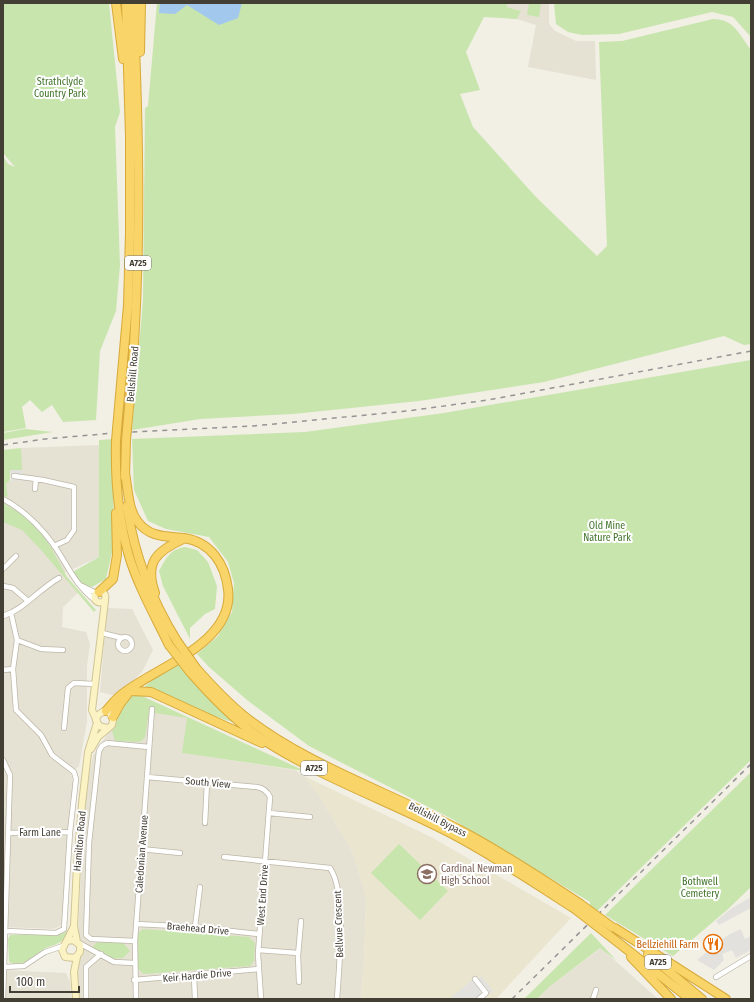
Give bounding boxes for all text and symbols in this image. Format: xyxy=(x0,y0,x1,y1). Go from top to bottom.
park label: Strathclyde Country Park xyxy=(34,76,86,100)
road number: A725 xyxy=(125,256,151,270)
street label: Bellshill Road xyxy=(125,346,141,403)
park label: Old Mine Nature Park xyxy=(583,520,631,544)
road number: A725 xyxy=(301,761,327,775)
street label: South View xyxy=(185,775,232,791)
street label: Bellshill Bypass xyxy=(406,800,469,840)
street label: Hamilton Road xyxy=(71,810,89,872)
street label: Caledonian Avenue xyxy=(133,815,151,894)
street label: Farm Lane xyxy=(19,827,61,839)
school or university icon: Cardinal Newman High School xyxy=(416,863,438,885)
place label: Cardinal Newman High School xyxy=(441,863,512,887)
street label: West End Drive xyxy=(255,864,271,926)
park label: Bothwell Cemetery xyxy=(681,876,720,900)
street label: Bellvue Crescent xyxy=(332,889,346,958)
street label: Braehead Drive xyxy=(166,920,230,938)
restaurant icon: Bellziehill Farm xyxy=(702,933,724,955)
place label: Bellziehill Farm xyxy=(637,939,699,951)
road number: A725 xyxy=(645,955,671,969)
street label: Keir Hardie Drive xyxy=(162,967,232,985)
scale bar xyxy=(10,968,79,994)
text: 100 m xyxy=(16,975,45,989)

